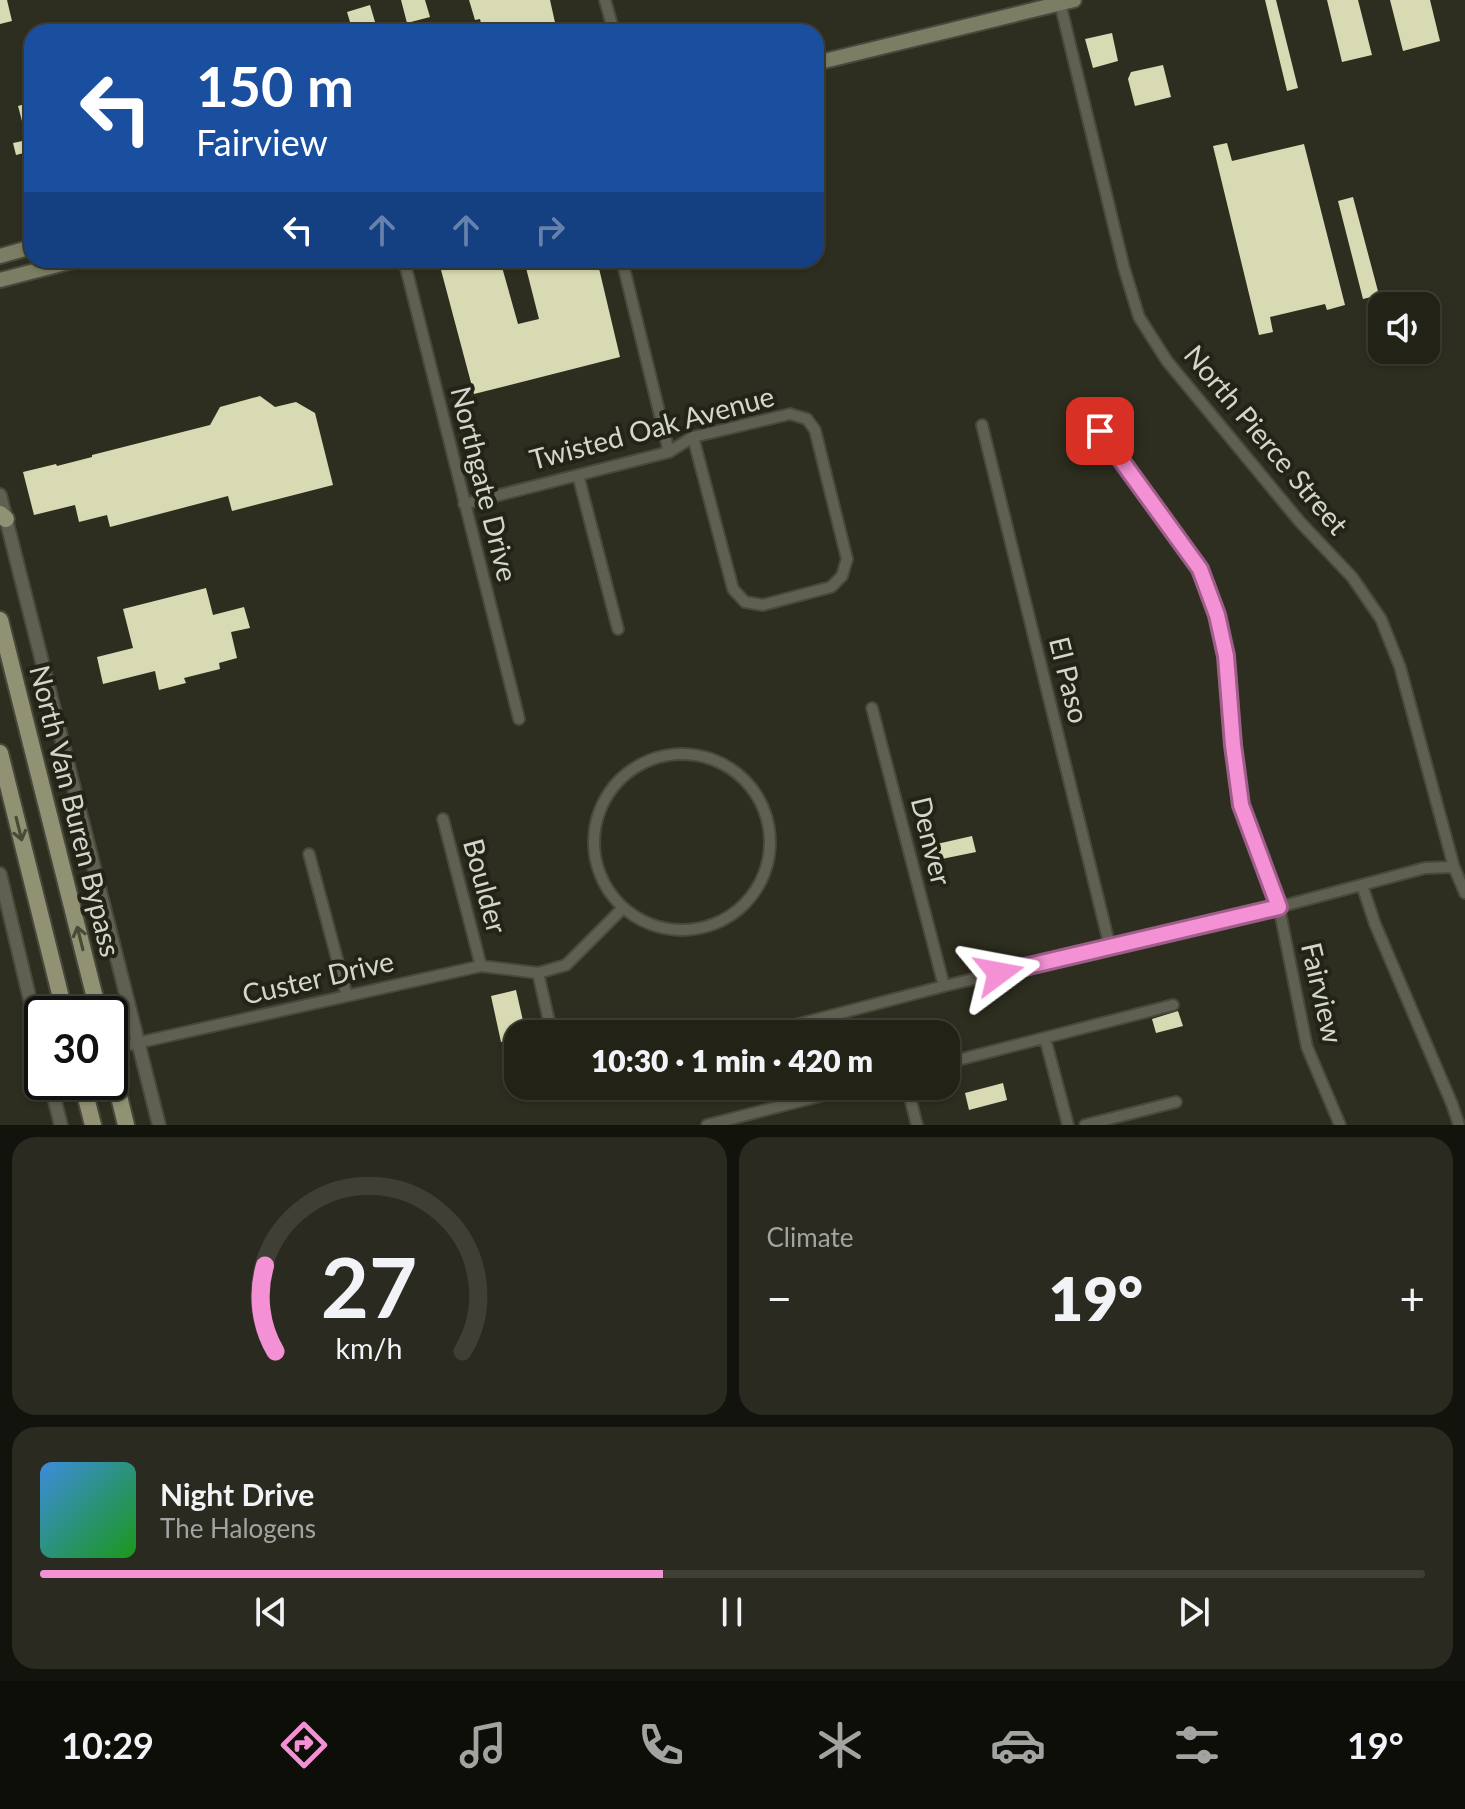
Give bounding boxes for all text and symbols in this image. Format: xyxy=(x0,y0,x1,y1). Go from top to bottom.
text: 150 m xyxy=(196,52,354,119)
icon: left xyxy=(64,56,168,160)
text: Fairview xyxy=(196,120,328,164)
icon: left xyxy=(276,208,320,252)
icon: ahead xyxy=(360,208,404,252)
icon: ahead xyxy=(444,208,488,252)
icon: right xyxy=(528,208,572,252)
map controls xyxy=(1368,292,1440,364)
button: sound xyxy=(1368,292,1440,364)
street label: North Pierce Street xyxy=(1178,338,1356,541)
street label: Twisted Oak Avenue xyxy=(526,378,778,476)
street label: Northgate Drive xyxy=(444,383,526,585)
pin xyxy=(1066,397,1134,465)
icon: arrive xyxy=(1078,409,1122,453)
street label: El Paso xyxy=(1043,633,1097,727)
street label: North Van Buren Bypass xyxy=(23,662,129,960)
street label: Denver xyxy=(905,793,959,889)
one-way arrow xyxy=(12,815,27,841)
street label: Boulder xyxy=(457,835,515,937)
one-way arrow xyxy=(71,926,86,952)
position arrow xyxy=(957,931,1041,1015)
street label: Fairview xyxy=(1295,939,1351,1047)
street label: Custer Drive xyxy=(239,943,397,1011)
speed limit sign: 30 xyxy=(24,996,128,1100)
text: 10:30 · 1 min · 420 m xyxy=(591,1042,873,1078)
text: Climate xyxy=(767,1221,853,1253)
text: 27 xyxy=(321,1236,418,1336)
text: 19° xyxy=(1048,1262,1143,1334)
text: − xyxy=(767,1272,792,1324)
text: + xyxy=(1399,1272,1425,1324)
text: km/h xyxy=(336,1331,403,1365)
text: Night Drive xyxy=(160,1476,314,1512)
text: The Halogens xyxy=(160,1512,316,1544)
icon: previous xyxy=(249,1590,293,1634)
icon: pause xyxy=(710,1590,754,1634)
icon: next xyxy=(1172,1590,1216,1634)
icon: directions xyxy=(276,1717,332,1773)
icon: music xyxy=(455,1717,511,1773)
icon: phone xyxy=(633,1717,689,1773)
icon: climate xyxy=(812,1717,868,1773)
icon: car xyxy=(990,1717,1046,1773)
icon: filters xyxy=(1169,1717,1225,1773)
text: 10:29 xyxy=(61,1723,154,1767)
text: 19° xyxy=(1347,1723,1404,1767)

